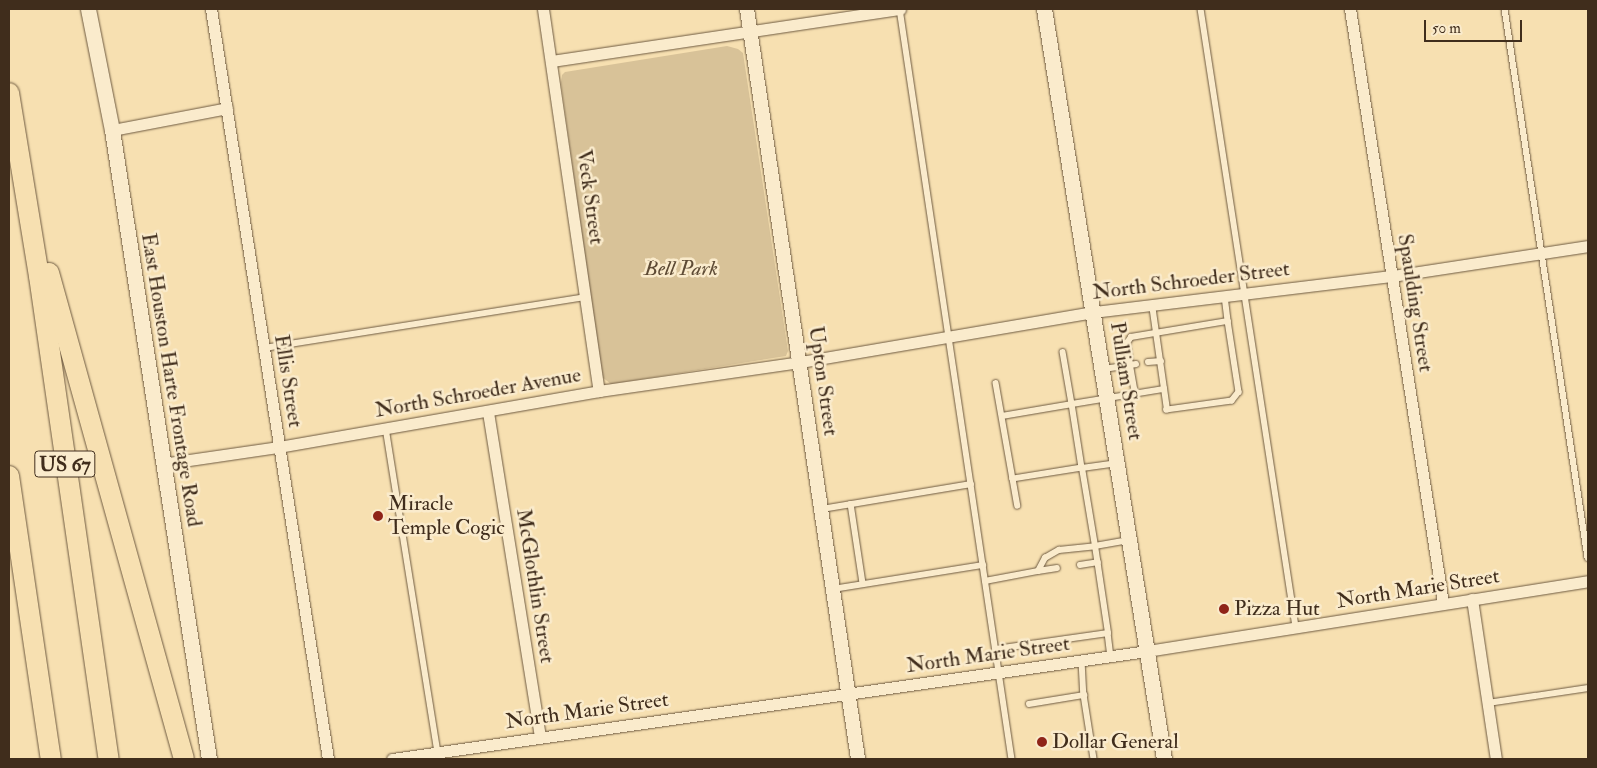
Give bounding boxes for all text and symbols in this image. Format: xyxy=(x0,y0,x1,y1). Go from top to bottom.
scale bar xyxy=(1427,10,1524,42)
text: 50 m xyxy=(1432,19,1461,38)
street label: Veck Street xyxy=(571,148,609,246)
street label: East Houston Harte Frontage Road xyxy=(135,231,207,529)
street label: Spaulding Street xyxy=(1392,232,1438,374)
park label: Bell Park xyxy=(644,256,718,282)
street label: North Schroeder Street xyxy=(1091,256,1291,306)
street label: Pulliam Street xyxy=(1104,320,1148,442)
street label: Upton Street xyxy=(803,325,843,437)
street label: Ellis Street xyxy=(268,333,308,429)
street label: North Schroeder Avenue xyxy=(373,362,583,424)
road number: US 67 xyxy=(34,446,96,482)
place label: Miracle Temple Cogic xyxy=(388,491,505,541)
street label: McGlothlin Street xyxy=(510,507,560,665)
marker: Miracle Temple Cogic xyxy=(372,510,384,522)
street label: North Marie Street xyxy=(1335,564,1501,614)
place label: Pizza Hut xyxy=(1234,596,1320,622)
marker: Pizza Hut xyxy=(1218,603,1230,615)
street label: North Marie Street xyxy=(905,631,1071,679)
street label: North Marie Street xyxy=(504,687,670,735)
place label: Dollar General xyxy=(1052,729,1179,755)
marker: Dollar General xyxy=(1036,736,1048,748)

